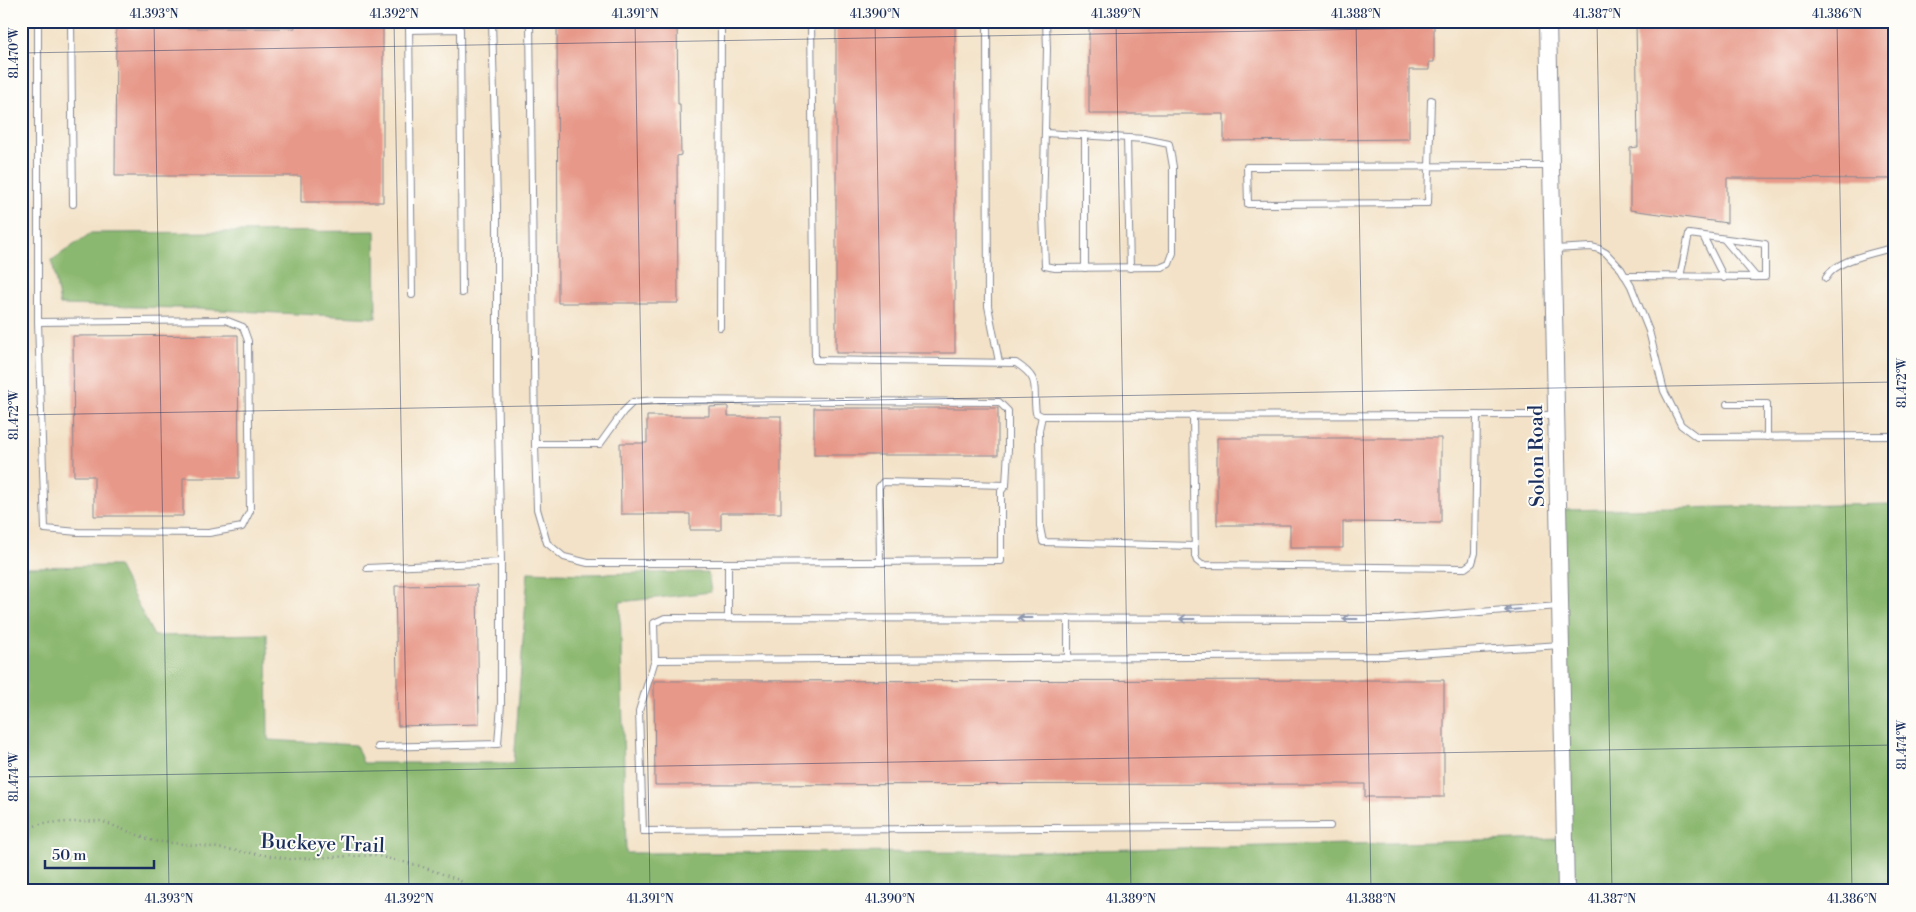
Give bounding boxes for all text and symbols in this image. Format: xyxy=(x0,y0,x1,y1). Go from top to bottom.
text: 41.393°N xyxy=(129,7,179,22)
text: 41.392°N xyxy=(369,7,419,22)
text: 41.391°N xyxy=(611,7,659,22)
text: 41.390°N xyxy=(850,7,900,22)
text: 41.389°N xyxy=(1091,7,1141,22)
text: 41.388°N xyxy=(1331,7,1381,22)
text: 41.387°N xyxy=(1573,7,1621,22)
text: 41.386°N xyxy=(1812,7,1862,22)
text: 81.470°W xyxy=(7,26,22,78)
text: 81.472°W xyxy=(1895,357,1910,408)
text: 81.472°W xyxy=(7,389,22,440)
street label: Solon Road xyxy=(1524,404,1551,507)
one-way arrow xyxy=(1504,606,1520,615)
one-way arrow xyxy=(1017,613,1033,623)
one-way arrow xyxy=(1179,614,1196,624)
one-way arrow xyxy=(1342,614,1358,624)
text: 81.474°W xyxy=(1895,719,1910,770)
text: 81.474°W xyxy=(7,751,22,802)
street label: Buckeye Trail xyxy=(260,830,385,859)
scale bar xyxy=(45,837,154,869)
text: 50 m xyxy=(52,846,86,865)
text: 41.393°N xyxy=(144,892,194,907)
text: 41.392°N xyxy=(384,892,434,907)
text: 41.391°N xyxy=(626,892,674,907)
text: 41.390°N xyxy=(865,892,915,907)
text: 41.389°N xyxy=(1106,892,1156,907)
text: 41.388°N xyxy=(1346,892,1396,907)
text: 41.387°N xyxy=(1588,892,1636,907)
text: 41.386°N xyxy=(1827,892,1877,907)

